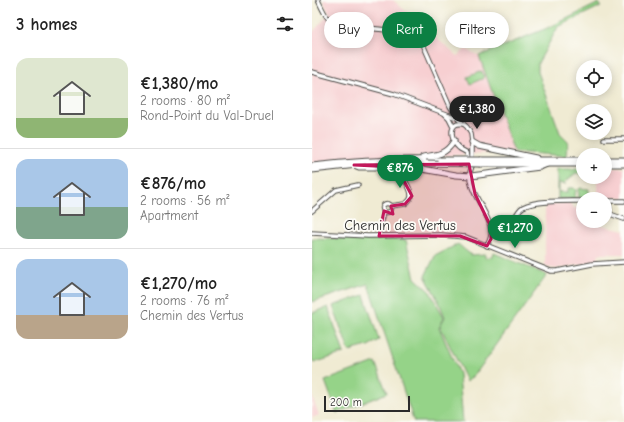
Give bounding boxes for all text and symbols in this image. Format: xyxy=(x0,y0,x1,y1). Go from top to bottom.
chip: Buy xyxy=(324,12,374,48)
chip: Rent xyxy=(382,12,437,48)
chip: Filters xyxy=(445,12,509,48)
icon: filters xyxy=(274,13,296,35)
text: 3 homes xyxy=(16,15,77,34)
map controls xyxy=(576,60,612,228)
button: locate xyxy=(576,60,612,96)
icon: home xyxy=(48,74,96,122)
text: €1,380/mo xyxy=(140,74,218,93)
text: 2 rooms · 80 m² xyxy=(140,93,230,108)
pin: €1,380 xyxy=(444,96,510,130)
text: €1,380 xyxy=(458,101,496,116)
button: layers xyxy=(576,104,612,140)
text: Rond-Point du Val-Druel xyxy=(140,108,274,123)
button: + xyxy=(576,148,612,184)
pin: €876 xyxy=(376,155,424,189)
text: €876 xyxy=(386,160,414,175)
text: €876/mo xyxy=(140,174,206,193)
icon: home xyxy=(48,175,96,223)
button: − xyxy=(576,192,612,228)
text: 2 rooms · 56 m² xyxy=(140,193,229,208)
text: Apartment xyxy=(140,208,198,223)
pin: €1,270 xyxy=(482,215,548,249)
street label: Chemin des Vertus xyxy=(344,217,456,234)
text: €1,270 xyxy=(497,220,533,235)
text: €1,270/mo xyxy=(140,274,217,293)
icon: home xyxy=(48,275,96,323)
text: 2 rooms · 76 m² xyxy=(140,293,228,308)
text: Chemin des Vertus xyxy=(140,308,243,323)
scale bar xyxy=(324,394,410,413)
text: 200 m xyxy=(330,396,362,409)

